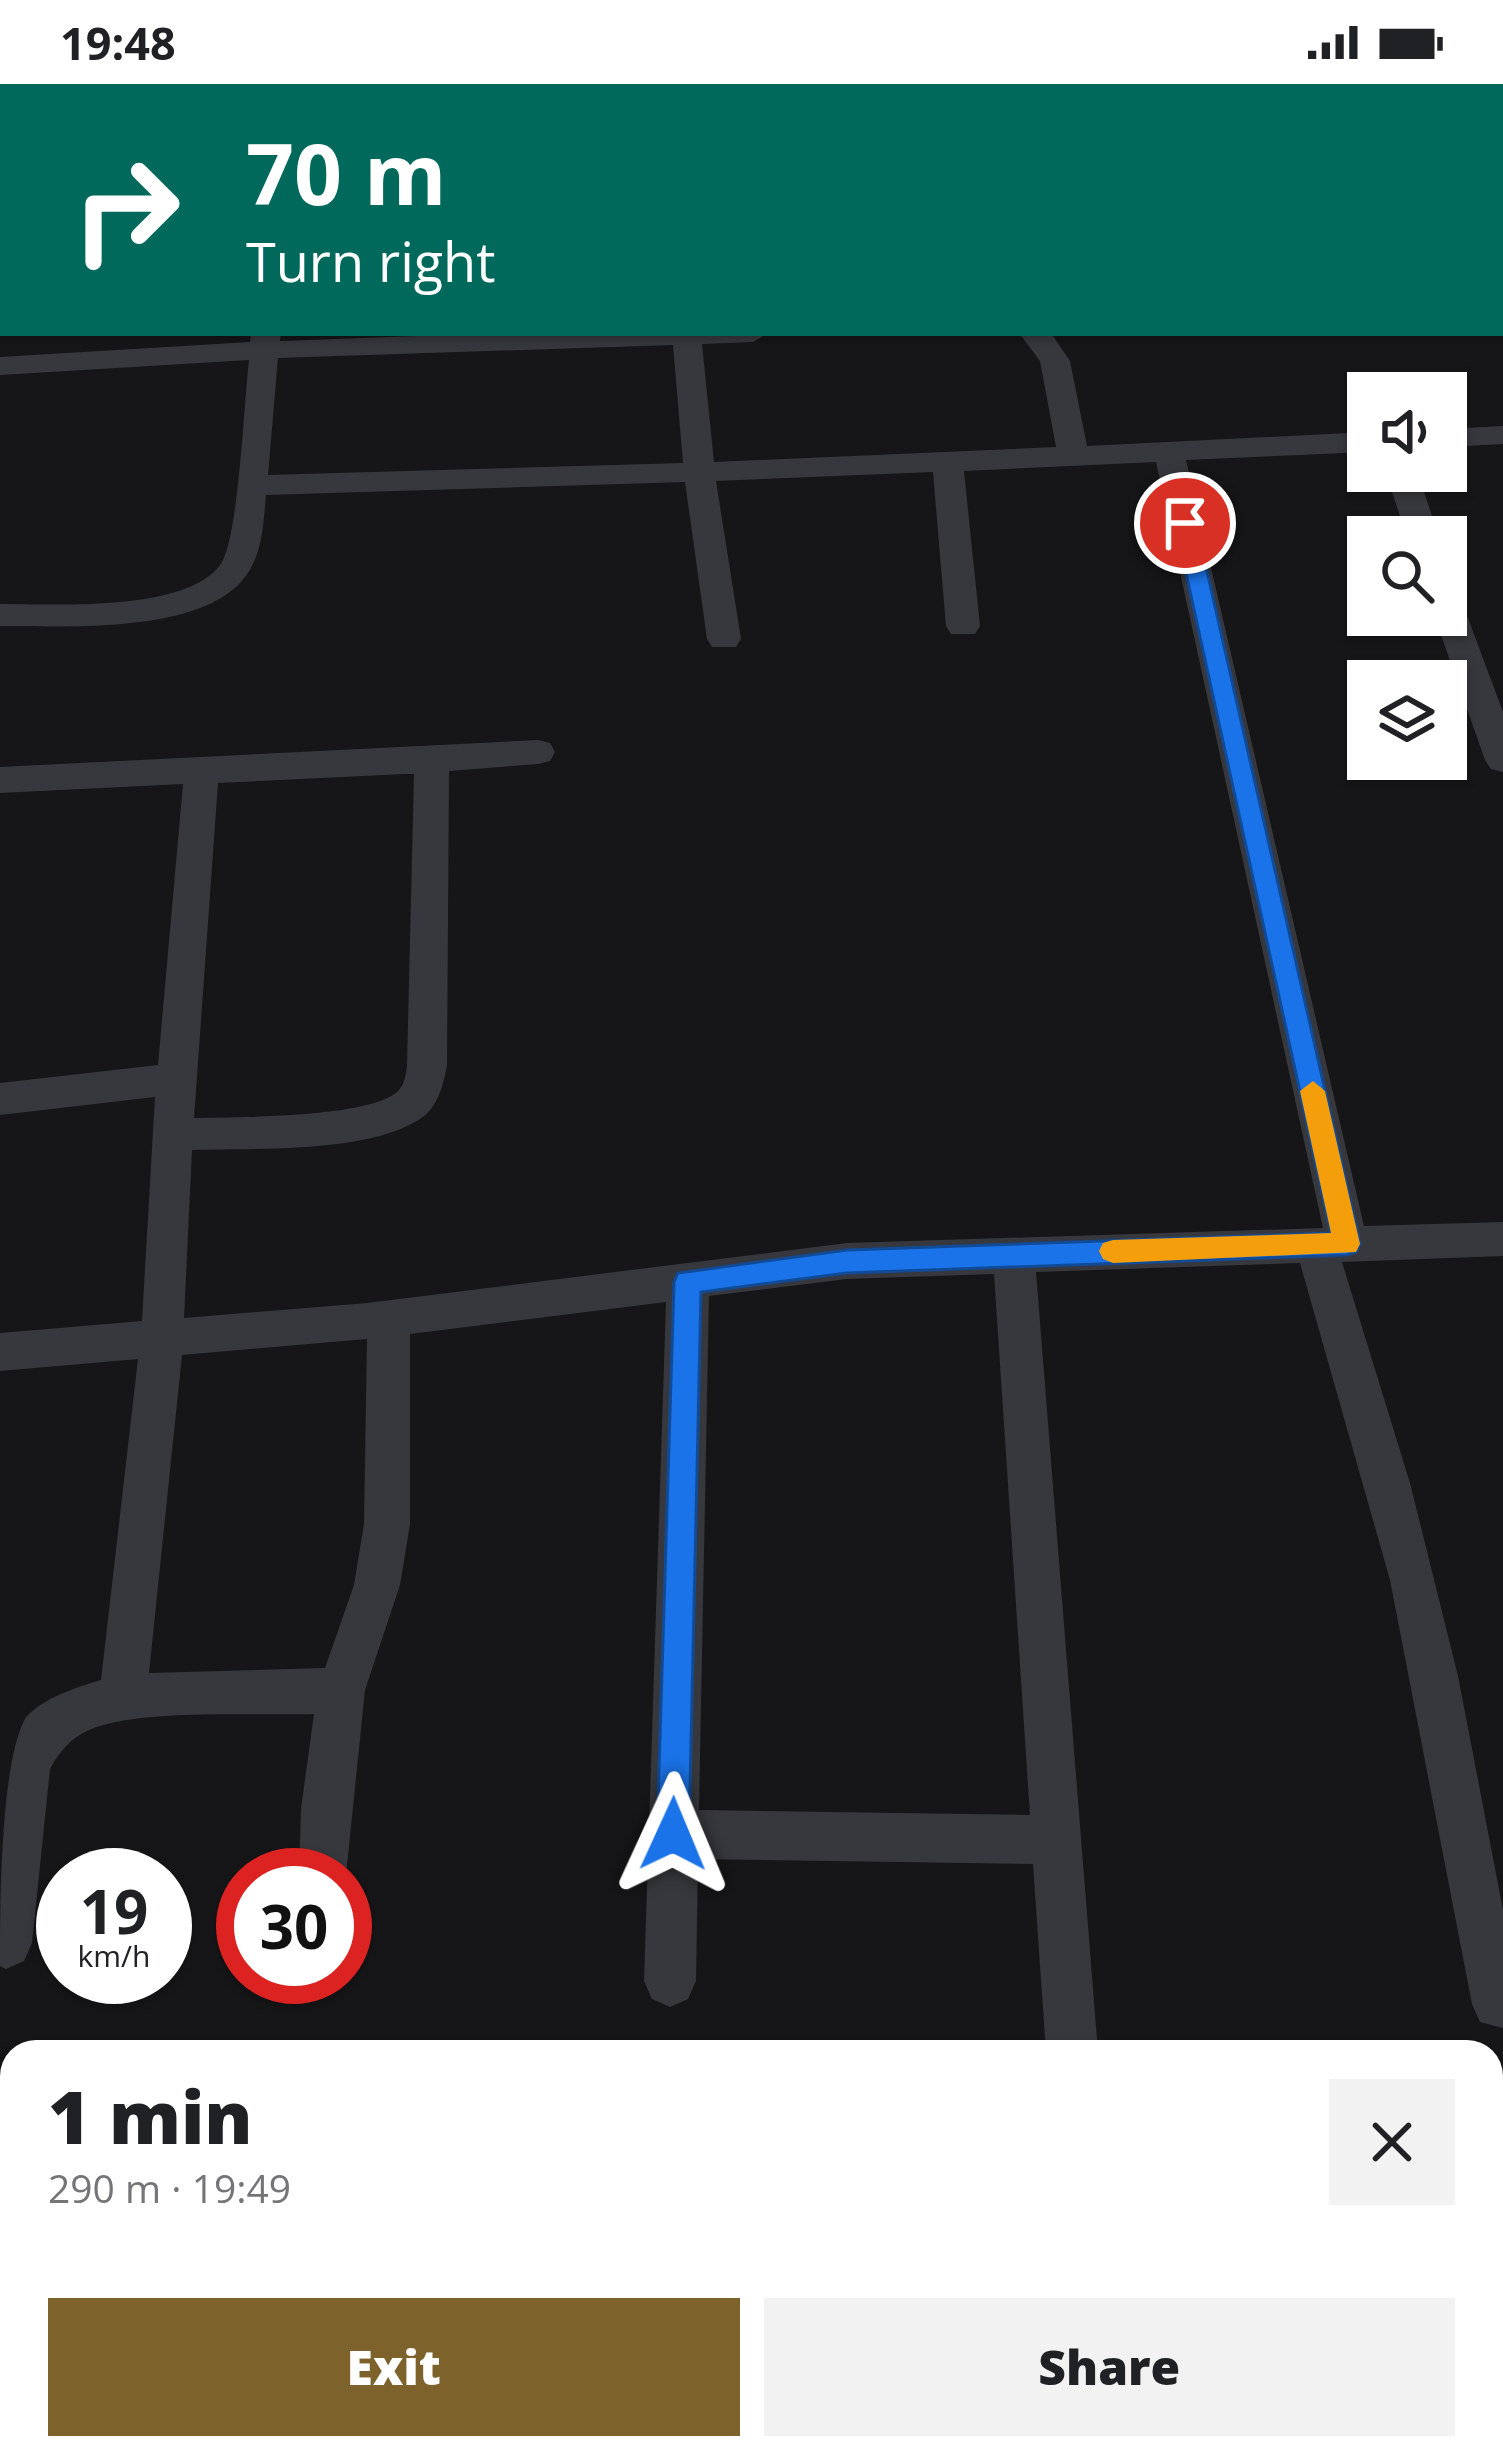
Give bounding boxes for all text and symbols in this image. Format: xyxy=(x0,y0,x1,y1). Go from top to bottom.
text: 19:48 xyxy=(60,12,176,73)
text: 70 m xyxy=(246,115,446,230)
icon: right xyxy=(48,132,204,288)
text: Turn right xyxy=(246,224,495,298)
map controls xyxy=(1347,372,1467,780)
button: sound xyxy=(1347,372,1467,492)
pin xyxy=(1134,472,1236,574)
icon: arrive xyxy=(1152,490,1218,556)
button: search xyxy=(1347,516,1467,636)
button: layers xyxy=(1347,660,1467,780)
position arrow xyxy=(610,1771,736,1897)
speed limit sign: 30 xyxy=(216,1848,372,2004)
text: 19 xyxy=(80,1870,148,1952)
text: km/h xyxy=(78,1935,150,1976)
text: 1 min xyxy=(48,2067,253,2165)
button: close xyxy=(1329,2079,1455,2205)
text: 290 m · 19:49 xyxy=(48,2161,291,2214)
button: Exit xyxy=(48,2298,740,2436)
button: Share xyxy=(764,2298,1455,2436)

